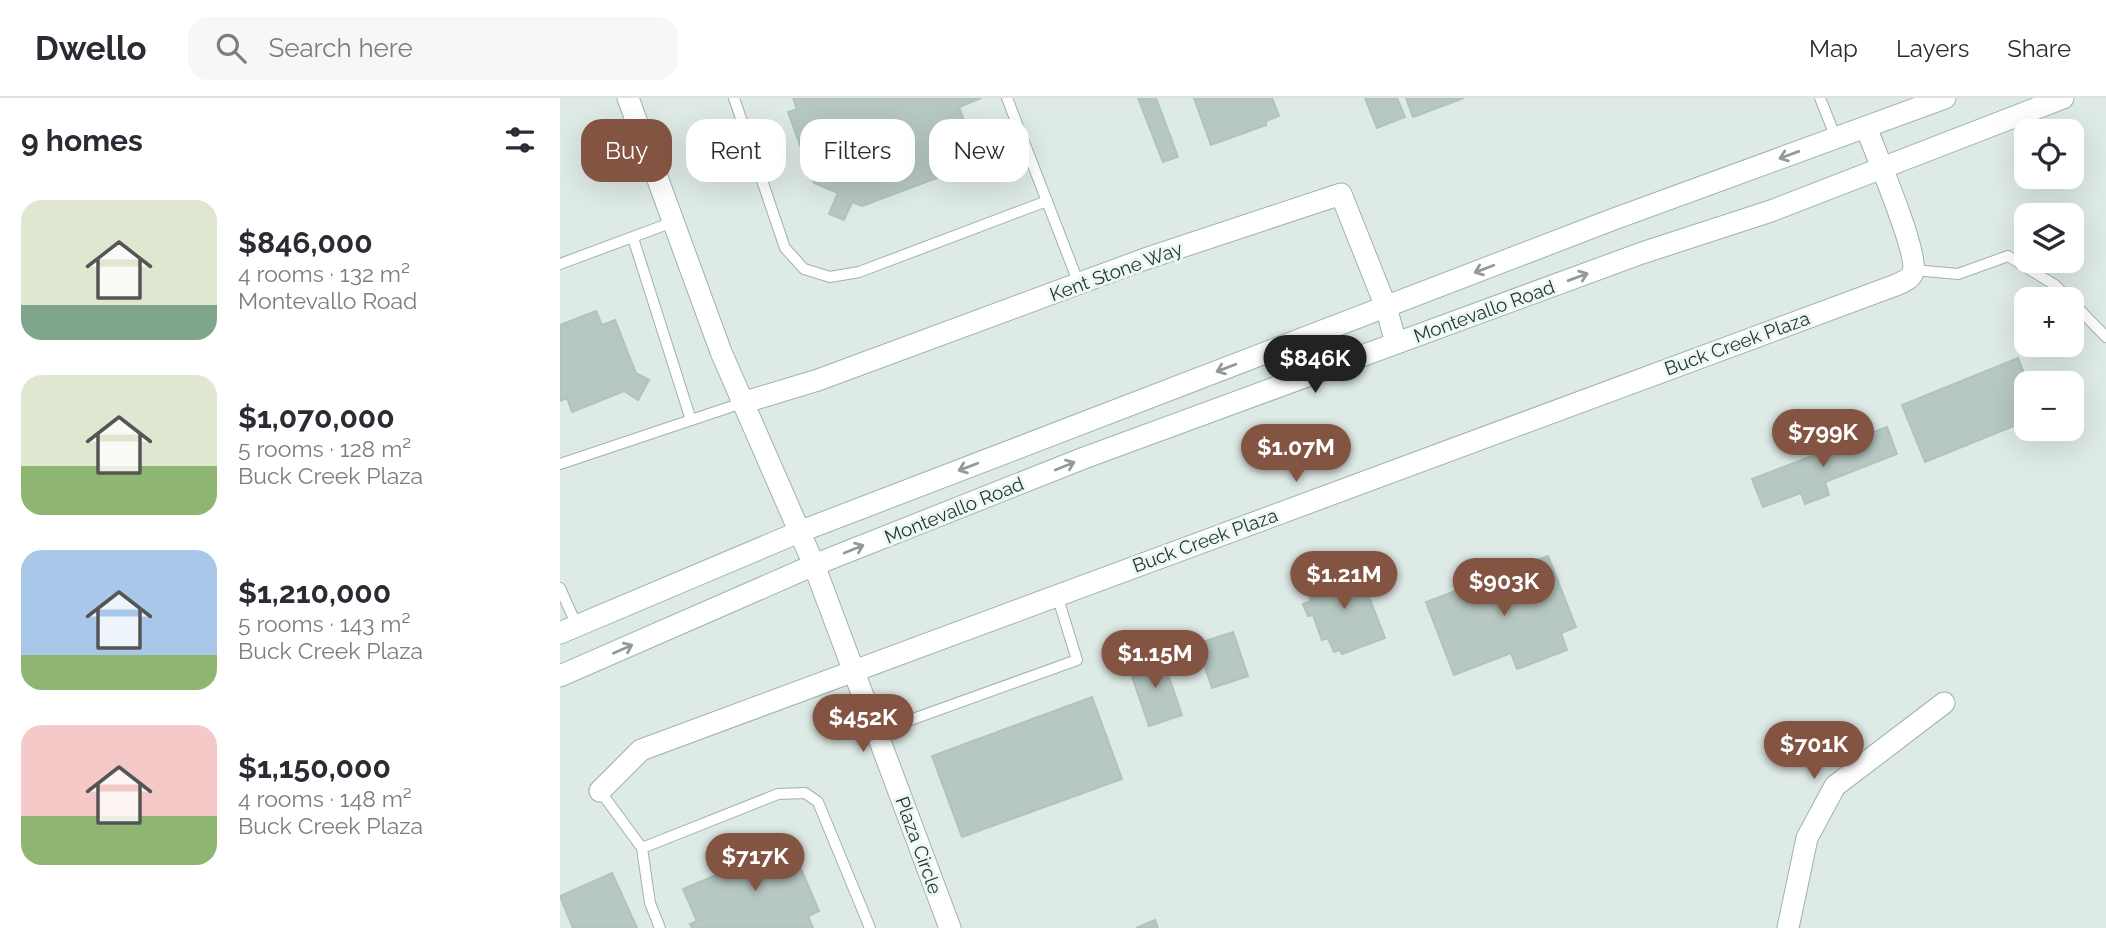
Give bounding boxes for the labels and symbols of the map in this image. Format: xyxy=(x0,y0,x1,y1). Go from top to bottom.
one-way arrow xyxy=(1779,150,1801,162)
street label: Kent Stone Way xyxy=(1047,237,1185,305)
one-way arrow xyxy=(1474,264,1496,276)
one-way arrow xyxy=(1566,269,1588,282)
street label: Montevallo Road xyxy=(1411,275,1557,347)
street label: Buck Creek Plaza xyxy=(1661,307,1813,379)
pin: $846K xyxy=(1266,336,1364,395)
one-way arrow xyxy=(1216,363,1238,376)
pin: $799K xyxy=(1774,410,1872,469)
pin: $1.07M xyxy=(1239,424,1353,484)
one-way arrow xyxy=(1054,458,1076,471)
one-way arrow xyxy=(958,462,980,475)
street label: Montevallo Road xyxy=(881,472,1027,548)
street label: Buck Creek Plaza xyxy=(1129,504,1281,576)
one-way arrow xyxy=(843,542,864,555)
pin: $1.21M xyxy=(1287,552,1401,611)
pin: $903K xyxy=(1455,559,1553,618)
pin: $1.15M xyxy=(1098,630,1212,690)
one-way arrow xyxy=(611,642,633,655)
pin: $452K xyxy=(814,694,912,754)
pin: $701K xyxy=(1765,722,1863,781)
street label: Plaza Circle xyxy=(891,793,947,897)
pin: $717K xyxy=(706,834,804,893)

